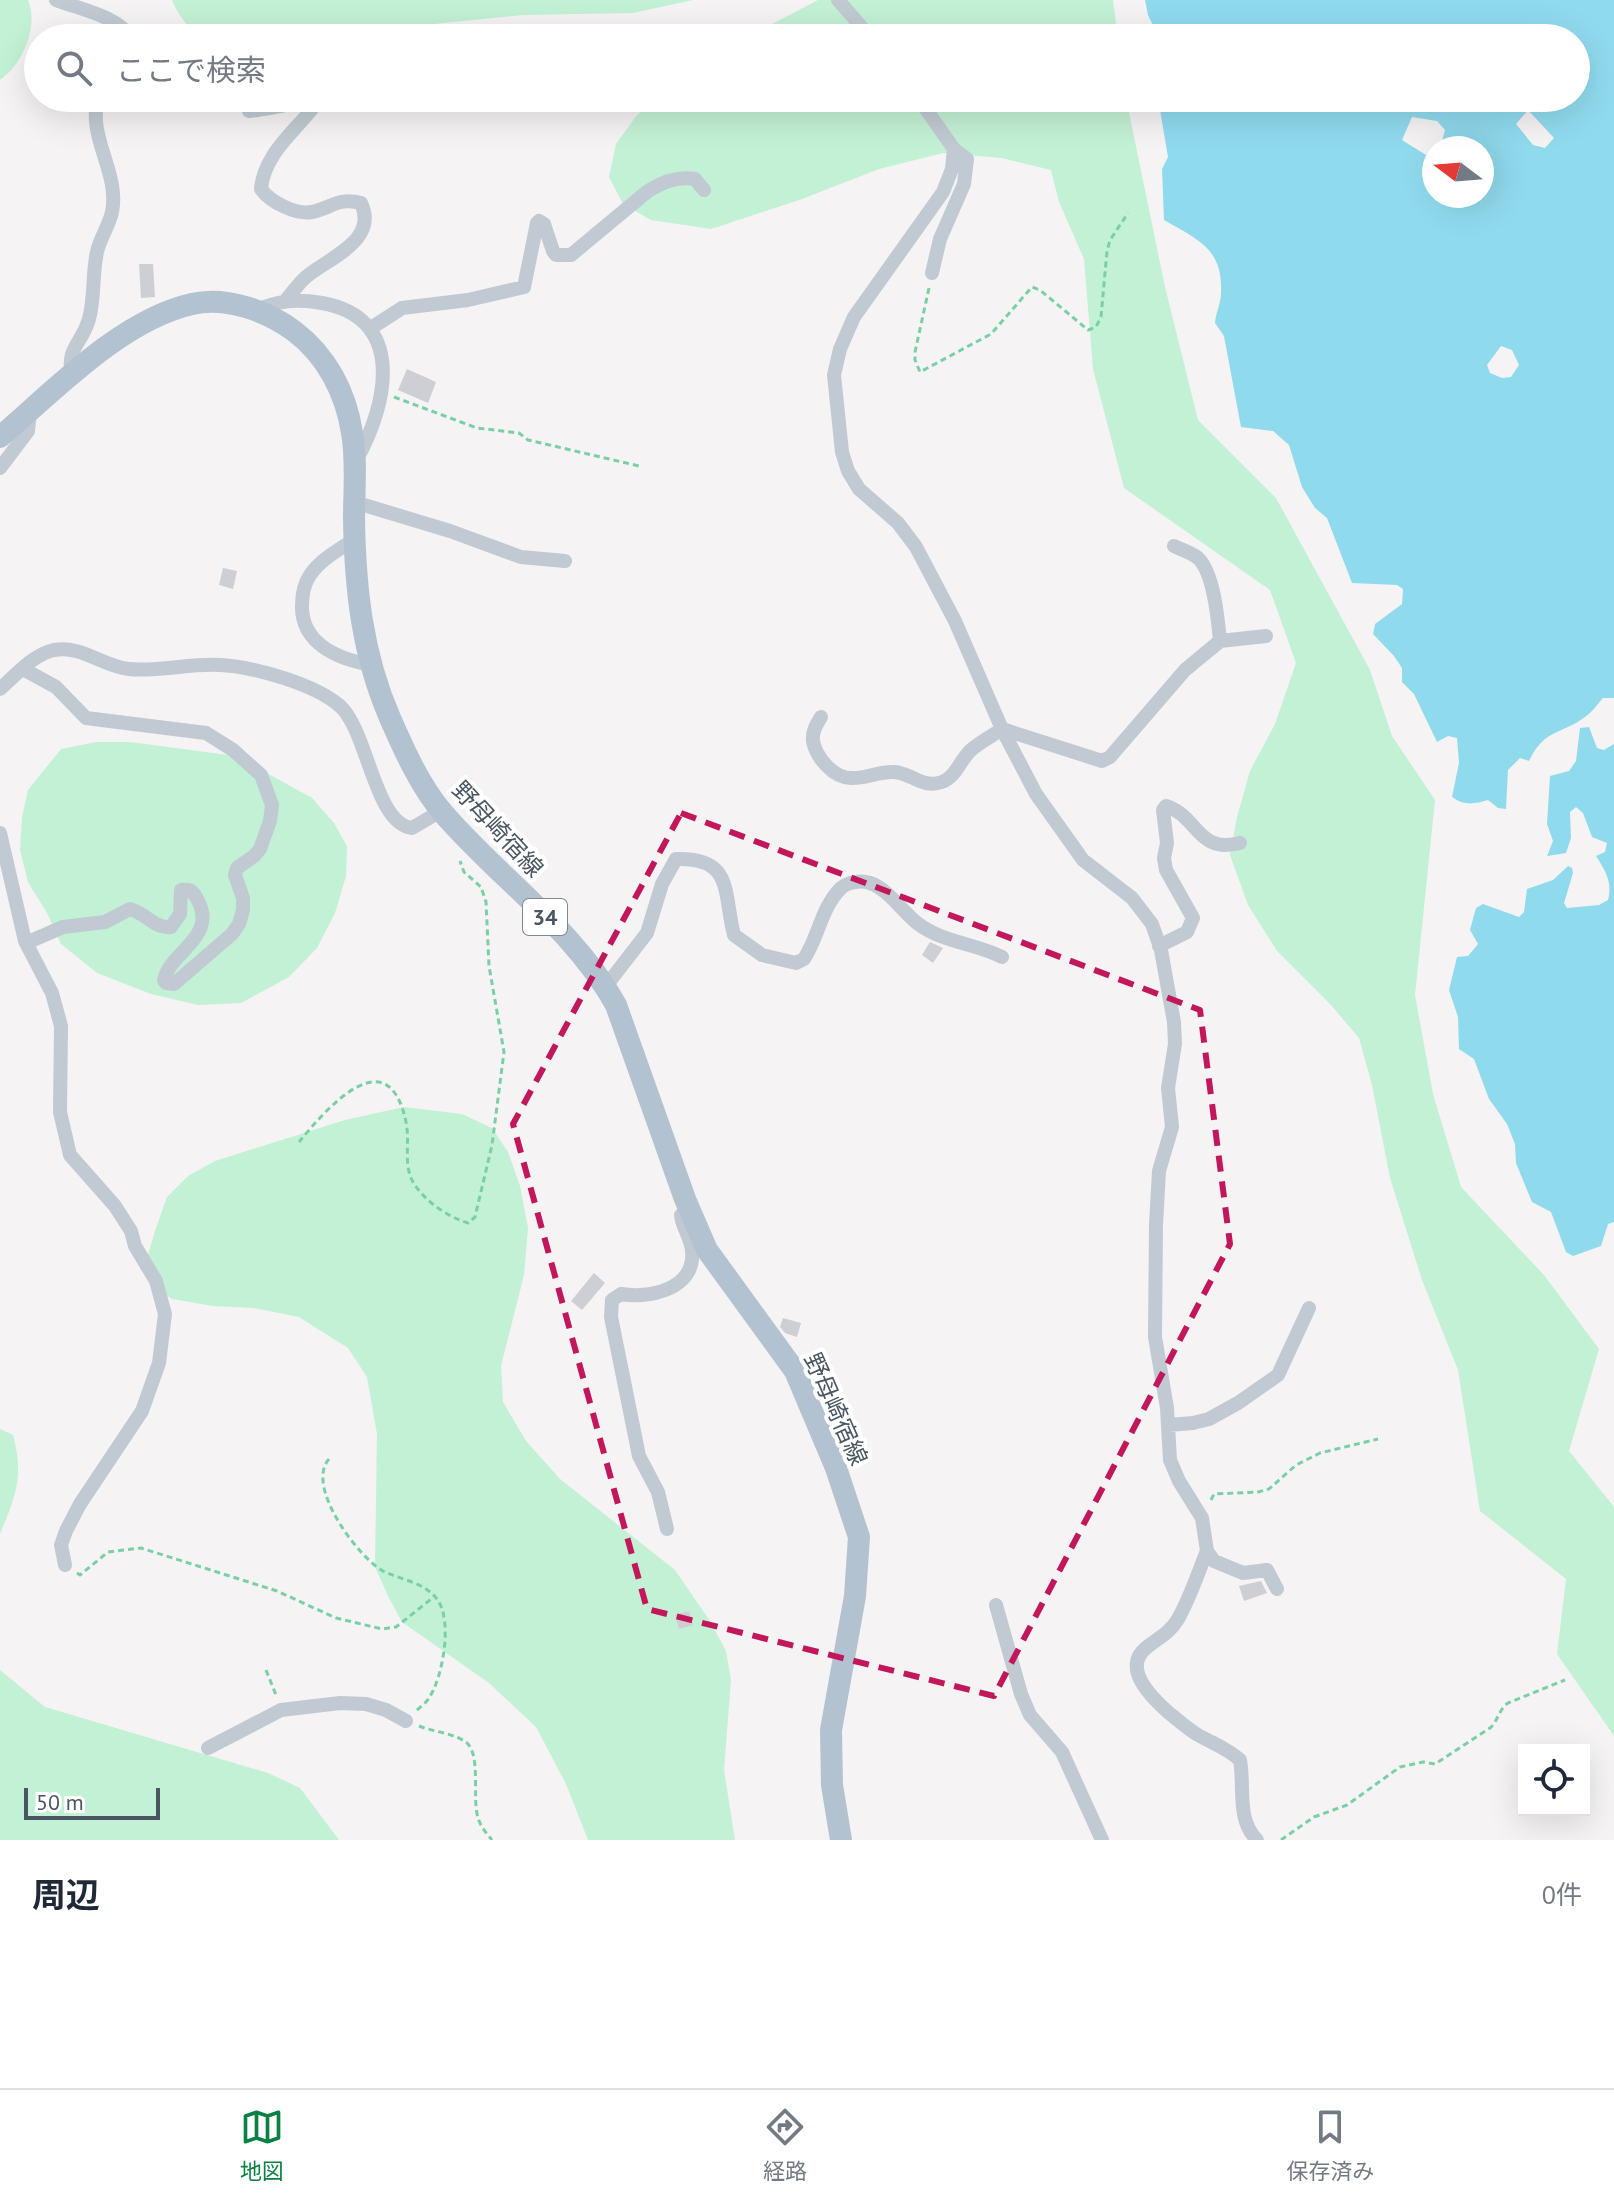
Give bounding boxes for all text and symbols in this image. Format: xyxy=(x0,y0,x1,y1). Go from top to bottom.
search box xyxy=(24,24,1590,112)
icon: search xyxy=(52,46,96,90)
text: ここで検索 xyxy=(116,50,266,89)
north arrow xyxy=(1422,136,1494,208)
street label: 野母崎宿線 xyxy=(446,775,550,883)
road number: 34 xyxy=(523,899,567,935)
street label: 野母崎宿線 xyxy=(797,1348,875,1470)
map controls xyxy=(1518,1744,1590,1816)
button: locate xyxy=(1518,1744,1590,1816)
scale bar xyxy=(24,1784,160,1820)
text: 50 m xyxy=(36,1788,84,1816)
text: 周辺 xyxy=(32,1872,100,1916)
text: 0件 xyxy=(1542,1878,1582,1911)
tab: 地図 xyxy=(240,2105,284,2185)
tab: 経路 xyxy=(763,2105,807,2185)
tab: 保存済み xyxy=(1286,2105,1374,2185)

